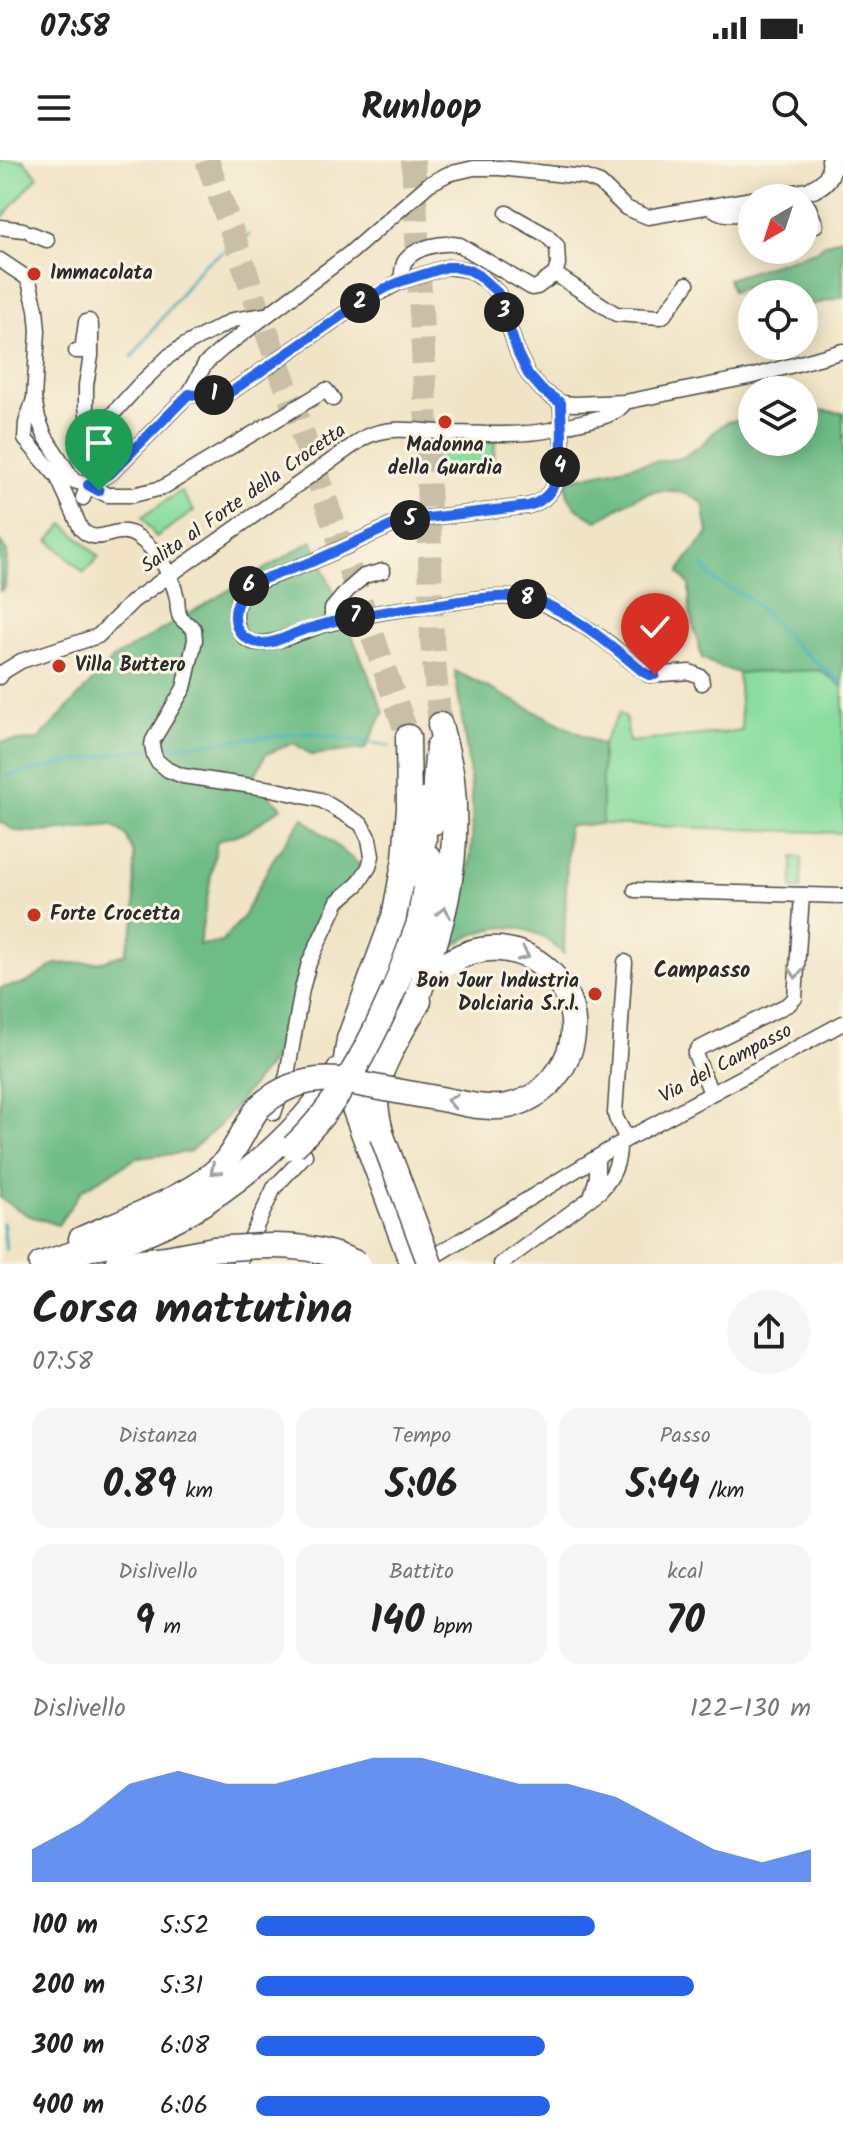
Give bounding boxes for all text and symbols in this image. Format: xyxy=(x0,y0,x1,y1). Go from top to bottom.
text: 07:58 xyxy=(40,4,110,52)
text: Runloop xyxy=(361,80,482,137)
icon: menu xyxy=(32,86,76,130)
icon: search xyxy=(767,86,811,130)
north arrow xyxy=(738,184,818,264)
map controls xyxy=(738,184,818,456)
place label: Immacolata xyxy=(50,258,153,290)
marker: Immacolata xyxy=(25,265,43,283)
button: locate xyxy=(738,280,818,360)
pin: 2 xyxy=(340,283,380,323)
text: 2 xyxy=(354,285,366,320)
pin: 3 xyxy=(484,292,524,332)
text: 3 xyxy=(498,294,510,329)
pin: 1 xyxy=(194,375,234,415)
button: layers xyxy=(738,376,818,456)
text: 1 xyxy=(211,377,217,412)
pin xyxy=(65,409,133,491)
marker: Madonna della Guardia xyxy=(436,413,454,431)
street label: Salita al Forte della Crocetta xyxy=(135,416,353,582)
icon: arrive xyxy=(77,421,121,465)
place label: Madonna della Guardia xyxy=(388,430,502,485)
pin: 4 xyxy=(540,447,580,487)
text: 4 xyxy=(554,449,566,484)
pin: 5 xyxy=(390,500,430,540)
text: 5 xyxy=(404,502,416,537)
pin: 6 xyxy=(229,566,269,606)
text: 6 xyxy=(243,568,255,603)
pin: 8 xyxy=(507,579,547,619)
text: 8 xyxy=(521,581,533,616)
pin xyxy=(621,593,689,675)
pin: 7 xyxy=(335,597,375,637)
text: 7 xyxy=(350,599,360,634)
icon: check xyxy=(633,605,677,649)
place label: Villa Buttero xyxy=(75,650,186,682)
marker: Villa Buttero xyxy=(50,657,68,675)
place label: Forte Crocetta xyxy=(50,899,180,931)
one-way arrow xyxy=(435,905,452,919)
marker: Forte Crocetta xyxy=(25,906,43,924)
one-way arrow xyxy=(516,946,530,962)
district label: Campasso xyxy=(654,954,750,989)
place label: Bon Jour Industria Dolciaria S.r.l. xyxy=(416,966,579,1021)
one-way arrow xyxy=(788,967,805,980)
marker: Bon Jour Industria Dolciaria S.r.l. xyxy=(586,985,604,1003)
street label: Via del Campasso xyxy=(654,1015,798,1113)
one-way arrow xyxy=(445,1093,458,1110)
one-way arrow xyxy=(210,1161,225,1175)
text: Corsa mattutina xyxy=(32,1276,353,1346)
button: share xyxy=(727,1290,811,1374)
text: 07:58 xyxy=(32,1341,93,1383)
text: Distanza xyxy=(118,1419,198,1454)
text: Tempo xyxy=(392,1419,451,1454)
text: Passo xyxy=(660,1419,711,1454)
text: 0.89 xyxy=(103,1454,176,1518)
text: 5:06 xyxy=(385,1454,458,1518)
text: 5:44 xyxy=(626,1454,700,1518)
text: km xyxy=(176,1474,213,1509)
text: /km xyxy=(700,1474,744,1509)
text: Dislivello xyxy=(118,1555,198,1590)
text: Battito xyxy=(389,1555,454,1590)
text: kcal xyxy=(667,1555,703,1590)
text: 9 xyxy=(135,1590,155,1654)
text: 140 xyxy=(370,1590,424,1654)
text: 70 xyxy=(665,1590,705,1654)
text: m xyxy=(155,1610,181,1645)
text: bpm xyxy=(424,1610,473,1645)
text: Dislivello xyxy=(32,1688,126,1730)
text: 122–130 m xyxy=(690,1688,811,1730)
text: 100 m xyxy=(32,1905,98,1947)
text: 5:52 xyxy=(160,1905,209,1947)
text: 200 m xyxy=(32,1965,105,2007)
text: 5:31 xyxy=(160,1965,203,2007)
text: 300 m xyxy=(32,2025,104,2067)
text: 6:08 xyxy=(160,2025,210,2067)
text: 400 m xyxy=(32,2085,104,2127)
text: 6:06 xyxy=(160,2085,208,2127)

